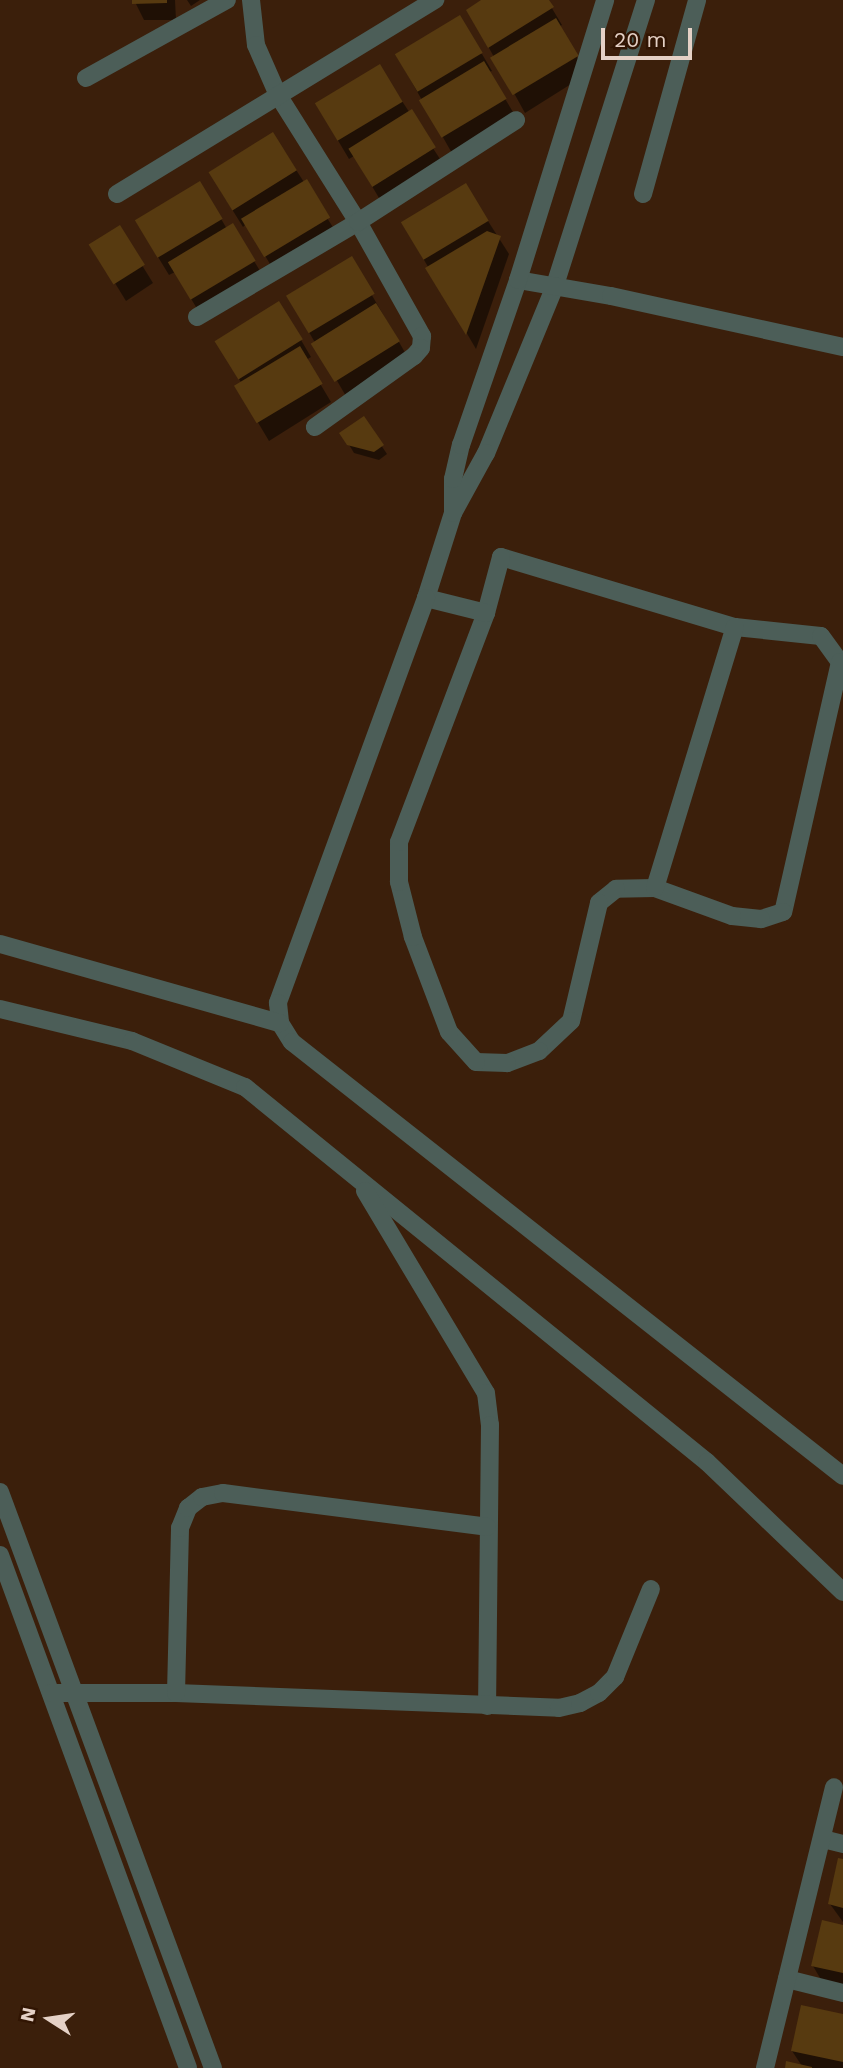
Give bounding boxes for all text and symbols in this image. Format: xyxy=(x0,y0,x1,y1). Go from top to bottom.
scale bar xyxy=(605,14,696,58)
text: 20 m xyxy=(614,27,666,52)
north arrow xyxy=(14,1984,84,2054)
text: N xyxy=(15,2005,41,2024)

